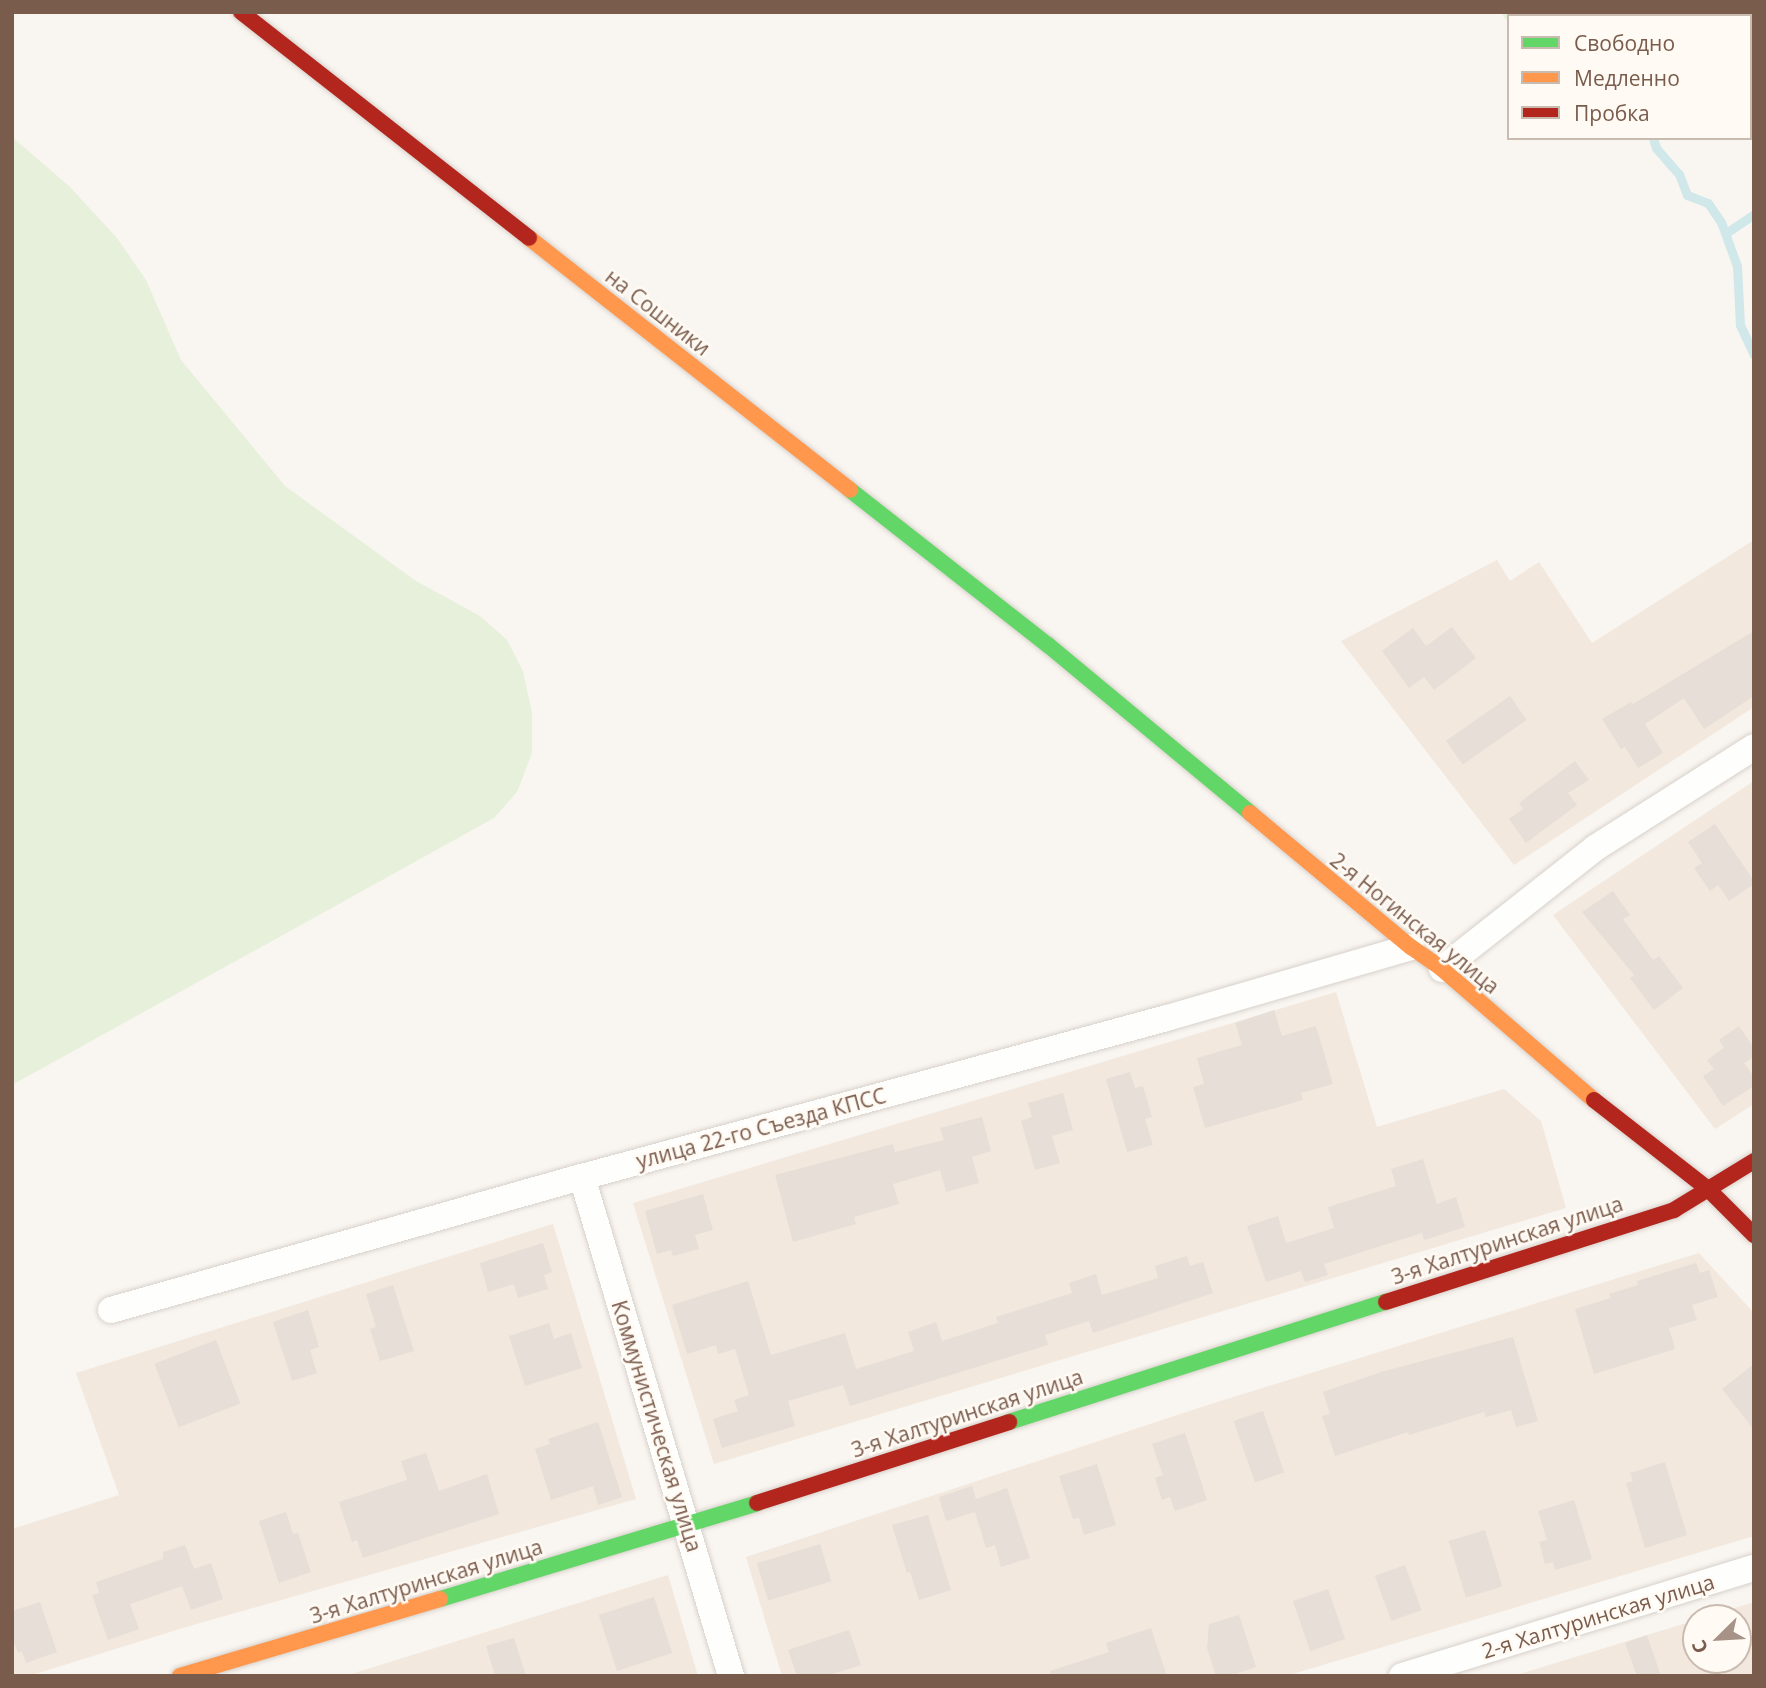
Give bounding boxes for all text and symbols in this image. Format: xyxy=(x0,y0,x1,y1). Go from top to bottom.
legend xyxy=(1507,14,1752,140)
text: Свободно xyxy=(1574,29,1675,57)
text: Медленно xyxy=(1574,64,1680,92)
text: Пробка xyxy=(1574,99,1650,127)
street label: на Сошники xyxy=(601,263,715,361)
street label: 2-я Ногинская улица xyxy=(1325,847,1505,999)
street label: улица 22-го Съезда КПСС xyxy=(633,1083,889,1173)
street label: 3-я Халтуринская улица xyxy=(1388,1191,1626,1289)
street label: Коммунистическая улица xyxy=(607,1297,707,1555)
street label: 3-я Халтуринская улица xyxy=(848,1364,1086,1462)
street label: 3-я Халтуринская улица xyxy=(307,1534,545,1628)
street label: 2-я Халтуринская улица xyxy=(1479,1569,1717,1663)
north arrow xyxy=(1682,1604,1752,1674)
text: С xyxy=(1685,1636,1714,1658)

